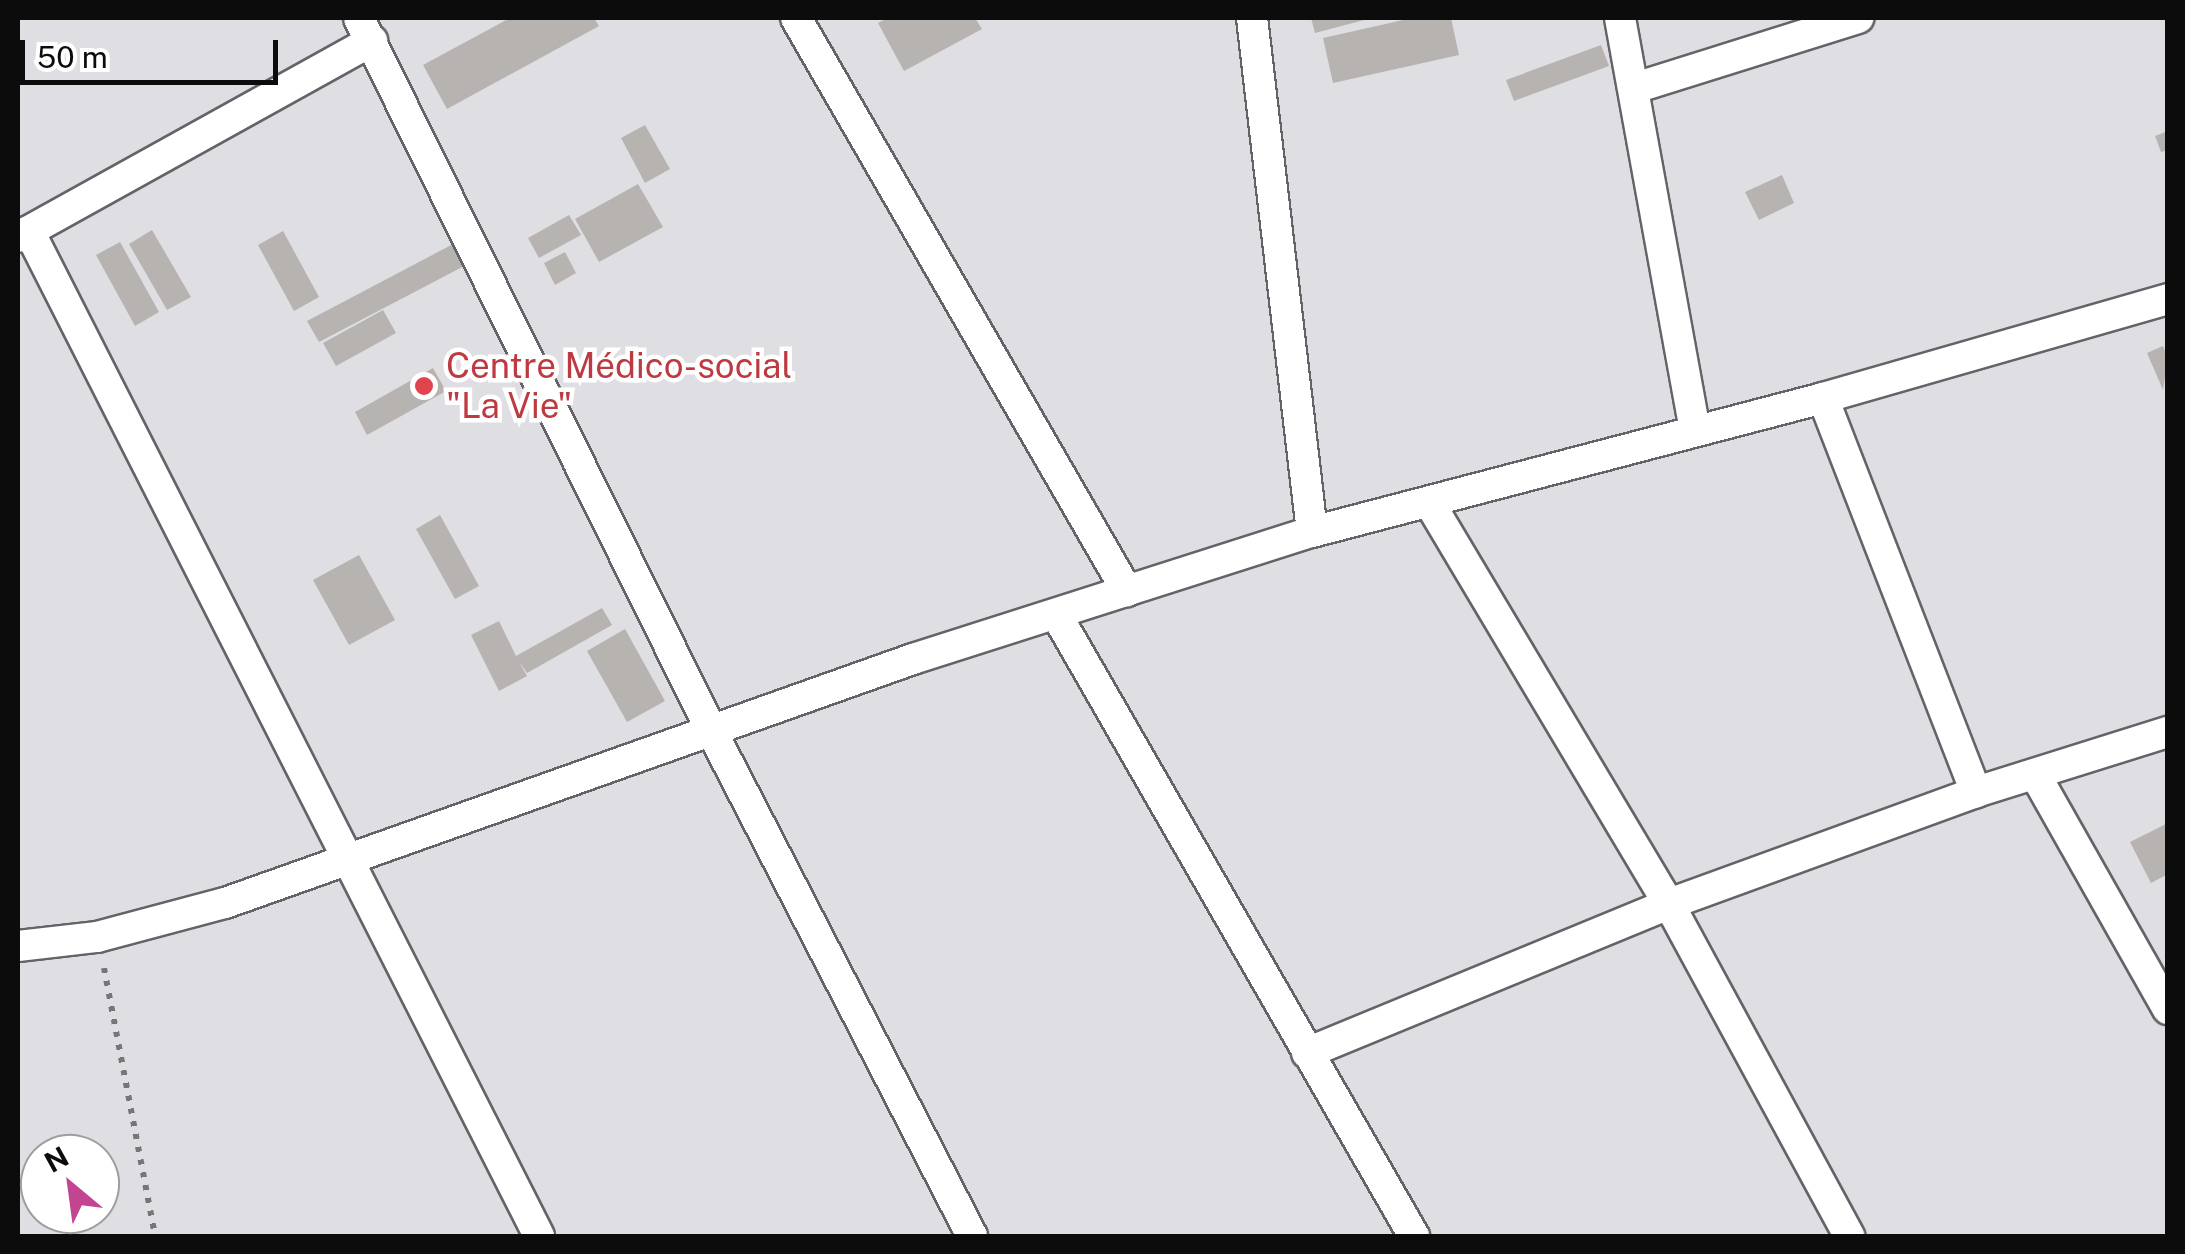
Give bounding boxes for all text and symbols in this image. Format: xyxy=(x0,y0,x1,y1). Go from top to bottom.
scale bar xyxy=(25,20,282,82)
text: 50 m xyxy=(37,39,108,75)
place label: Centre Médico-social "La Vie" xyxy=(446,345,792,427)
marker: Centre Médico-social "La Vie" xyxy=(411,373,437,399)
north arrow xyxy=(20,1134,120,1234)
text: N xyxy=(39,1139,74,1179)

